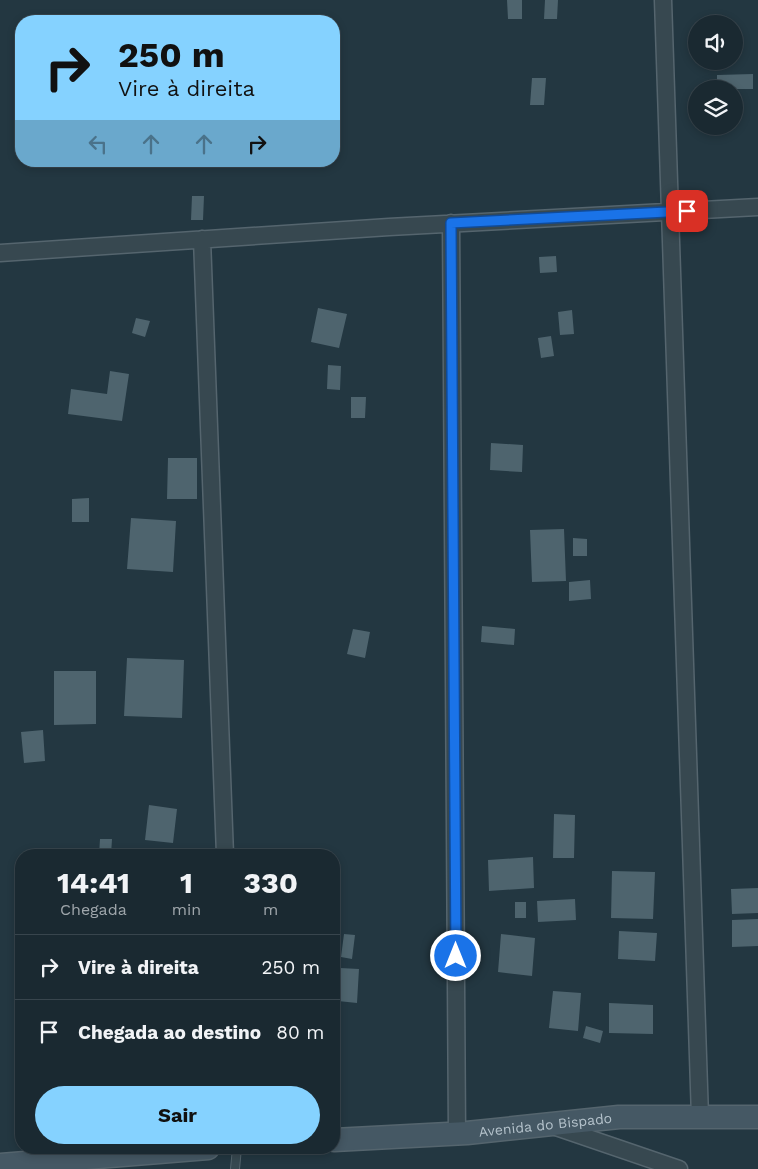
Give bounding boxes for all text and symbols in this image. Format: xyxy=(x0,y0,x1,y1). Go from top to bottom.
map controls xyxy=(688,15,743,135)
button: sound xyxy=(688,15,743,70)
text: 250 m xyxy=(118,34,225,76)
icon: right xyxy=(35,35,100,100)
text: Vire à direita xyxy=(118,76,255,101)
button: layers xyxy=(688,80,743,135)
icon: left xyxy=(84,130,112,158)
icon: ahead xyxy=(137,130,165,158)
icon: ahead xyxy=(190,130,218,158)
icon: right xyxy=(243,130,271,158)
pin xyxy=(666,190,708,232)
icon: arrive xyxy=(673,197,701,225)
text: 14:41 xyxy=(57,865,130,900)
text: 1 xyxy=(180,865,193,900)
text: 330 xyxy=(243,865,298,900)
text: Chegada xyxy=(60,900,127,919)
text: min xyxy=(172,900,201,919)
text: m xyxy=(263,900,278,919)
position arrow xyxy=(429,929,481,981)
icon: right xyxy=(35,953,63,981)
text: Vire à direita xyxy=(78,956,199,979)
text: 250 m xyxy=(261,956,320,979)
icon: arrive xyxy=(35,1018,63,1046)
text: Chegada ao destino xyxy=(78,1021,261,1044)
text: 80 m xyxy=(276,1021,324,1044)
button: Sair xyxy=(35,1086,320,1144)
street label: Avenida do Bispado xyxy=(478,1110,613,1140)

